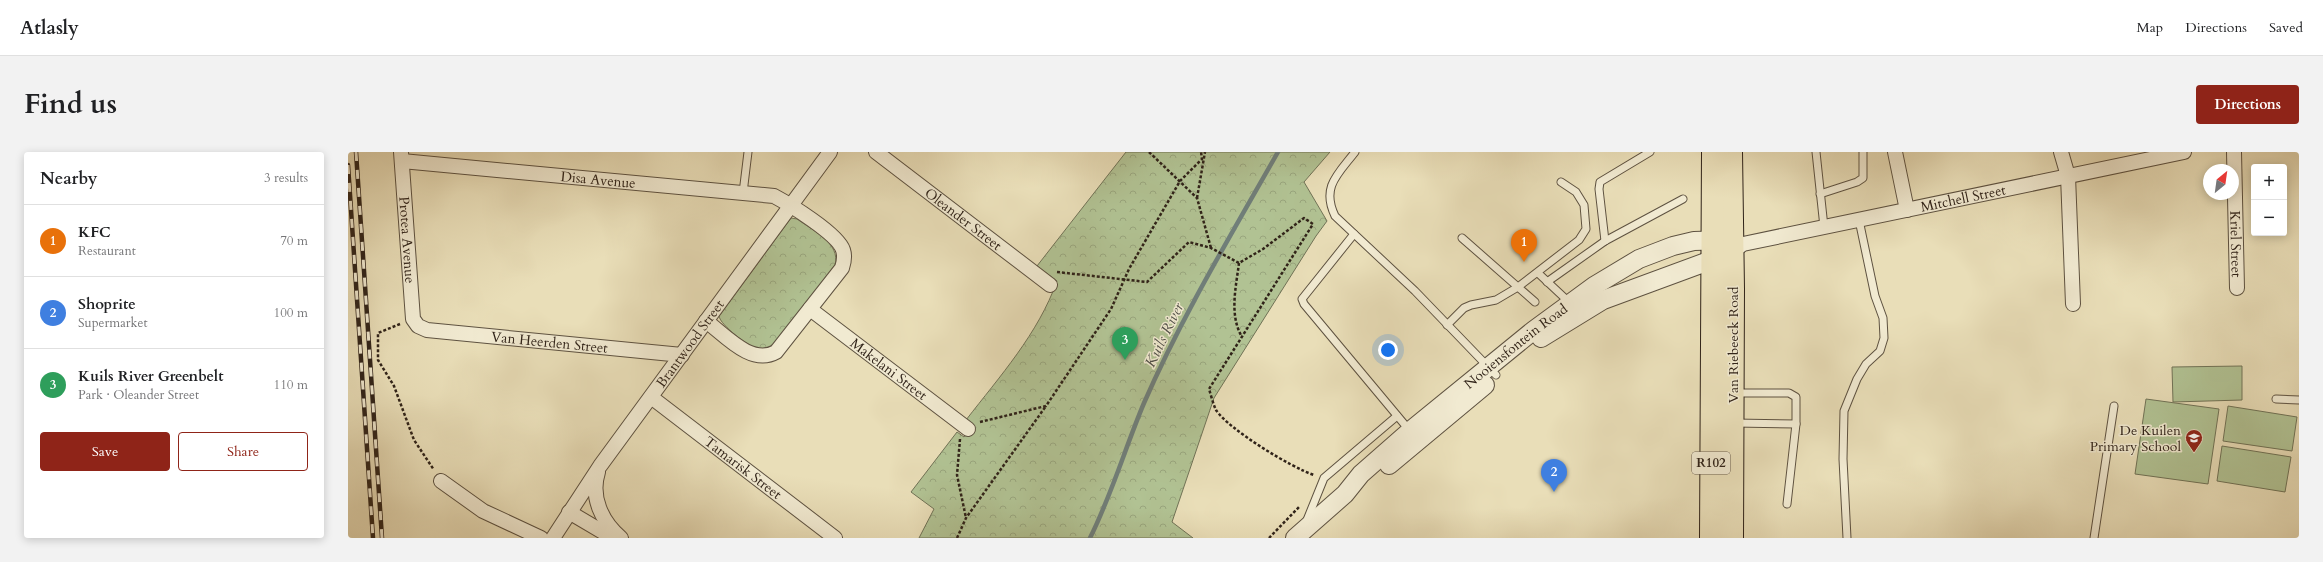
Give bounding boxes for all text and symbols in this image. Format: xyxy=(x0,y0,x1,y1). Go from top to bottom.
text: Atlasly xyxy=(20,15,79,41)
text: Map xyxy=(2137,18,2163,37)
text: Directions xyxy=(2185,18,2247,37)
text: Saved xyxy=(2269,18,2303,37)
text: Find us xyxy=(24,85,117,123)
button: Directions xyxy=(2196,85,2299,124)
north arrow xyxy=(2203,164,2239,200)
map controls xyxy=(2251,164,2287,236)
button: + xyxy=(2251,164,2287,200)
street label: Disa Avenue xyxy=(560,166,636,192)
text: Nearby xyxy=(40,167,97,190)
text: 3 results xyxy=(264,169,308,187)
street label: Mitchell Street xyxy=(1919,180,2008,216)
street label: Oleander Street xyxy=(921,183,1006,255)
street label: Protea Avenue xyxy=(395,196,420,284)
button: − xyxy=(2251,200,2287,236)
street label: Kriel Street xyxy=(2226,210,2246,278)
text: KFC xyxy=(78,222,111,242)
pin: 1 xyxy=(1511,229,1537,262)
text: 1 xyxy=(50,232,56,250)
text: 70 m xyxy=(280,232,308,250)
text: Restaurant xyxy=(78,242,136,260)
street label: Van Riebeeck Road xyxy=(1724,286,1743,403)
text: Shoprite xyxy=(78,294,136,314)
street label: Brantwood Street xyxy=(651,295,729,391)
water label: Kuils River xyxy=(1140,299,1189,370)
street label: Nooiensfontein Road xyxy=(1460,299,1572,393)
text: 2 xyxy=(50,304,56,322)
text: 100 m xyxy=(274,304,308,322)
text: Supermarket xyxy=(78,314,148,332)
street label: Van Heerden Street xyxy=(490,327,609,357)
pin: 3 xyxy=(1112,327,1138,360)
street label: Makelani Street xyxy=(846,333,932,405)
your location xyxy=(1378,340,1398,360)
text: Kuils River Greenbelt xyxy=(78,366,224,386)
text: 3 xyxy=(50,376,56,394)
text: 110 m xyxy=(274,376,308,394)
text: Park · Oleander Street xyxy=(78,386,199,404)
place label: De Kuilen Primary School xyxy=(2090,421,2181,456)
school or university icon: De Kuilen Primary School xyxy=(2184,428,2204,453)
button: Save xyxy=(40,432,170,471)
button: Share xyxy=(178,432,308,471)
street label: Tamarisk Street xyxy=(700,432,786,504)
road number: R102 xyxy=(1692,452,1730,474)
pin: 2 xyxy=(1541,459,1567,492)

